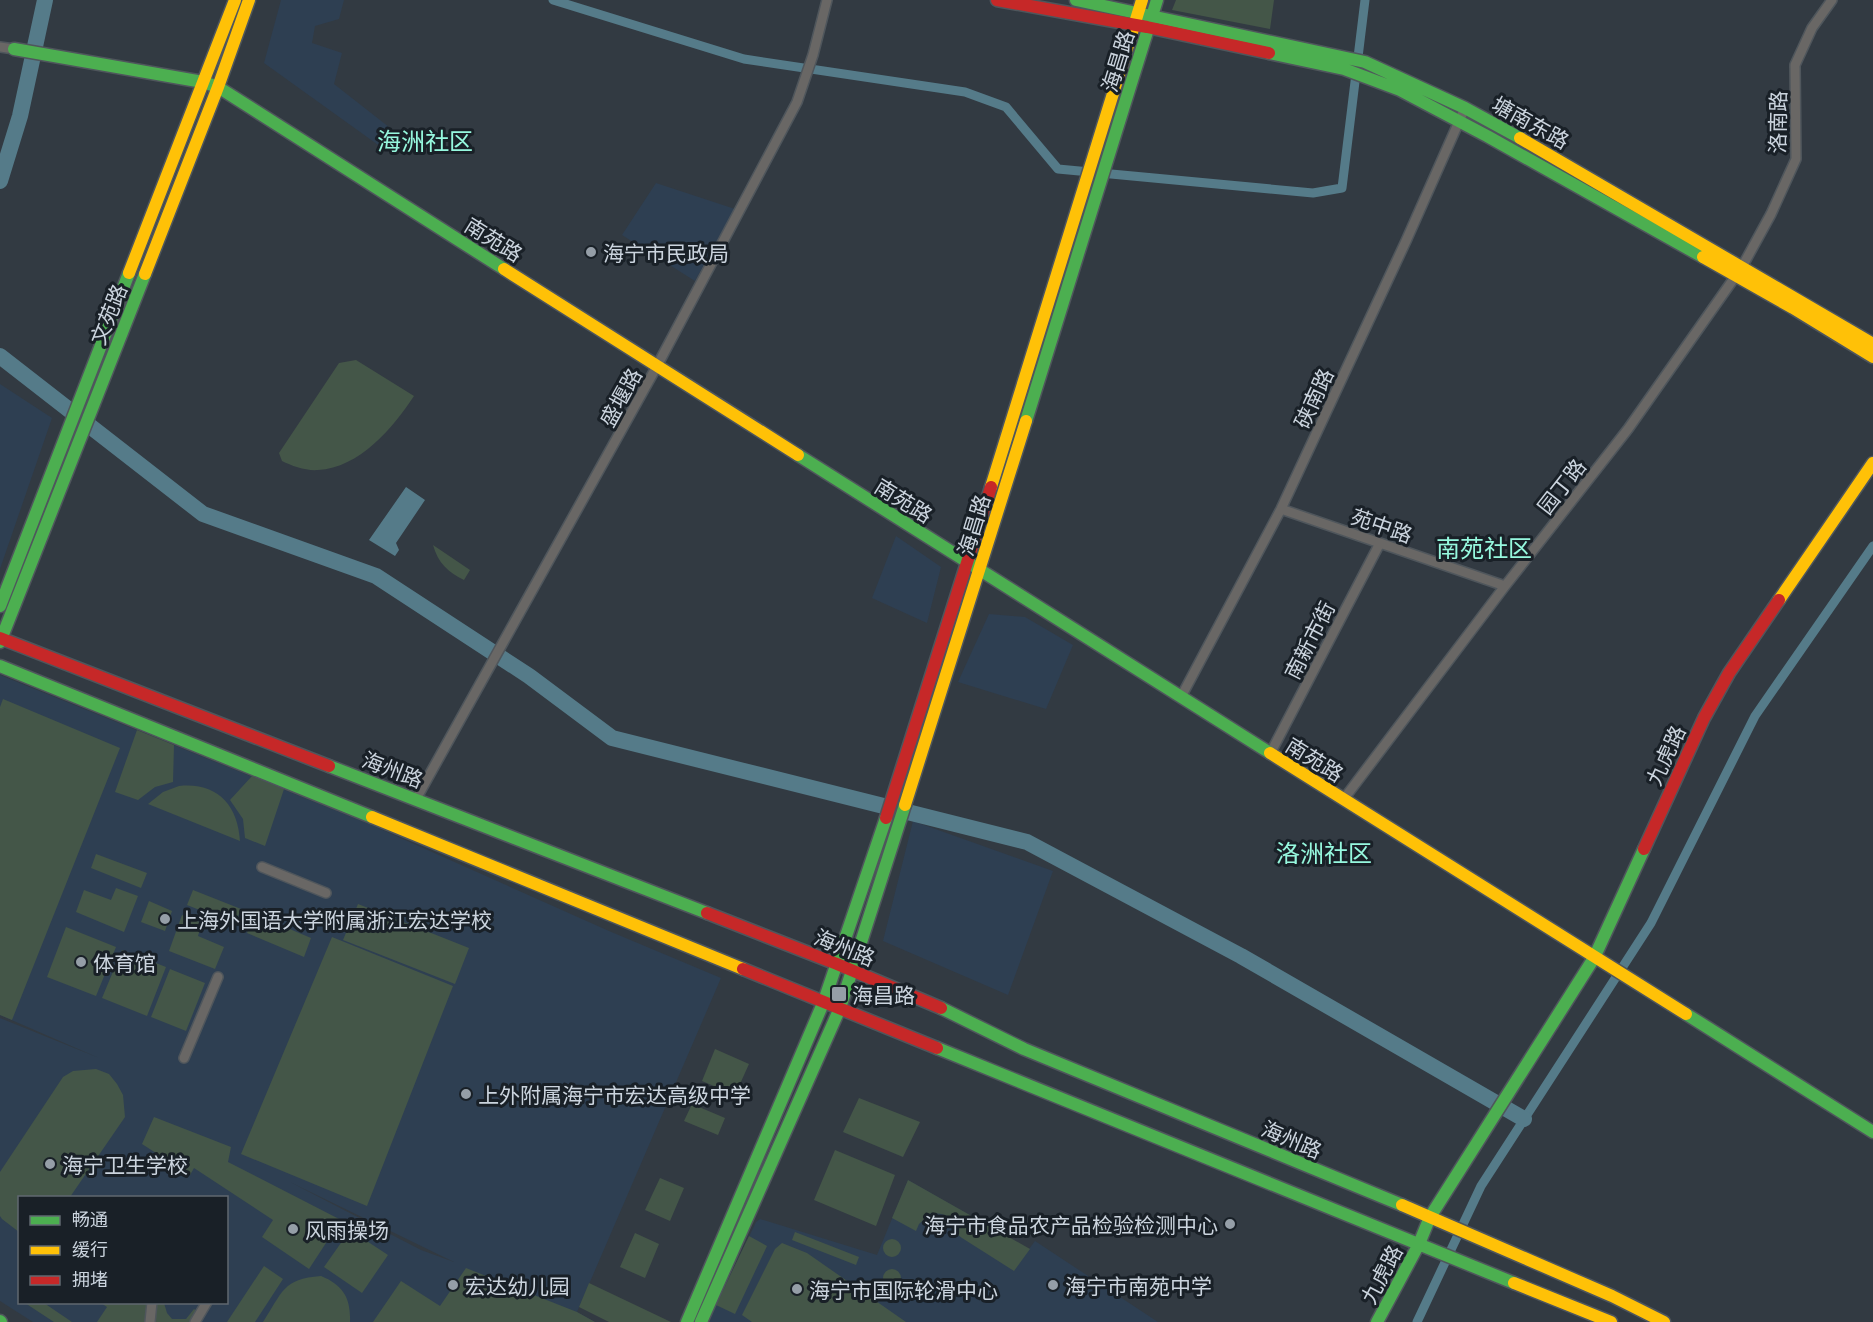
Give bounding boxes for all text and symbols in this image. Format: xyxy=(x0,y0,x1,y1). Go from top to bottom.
street label: 海昌路 xyxy=(1096,27,1138,95)
street label: 洛南路 xyxy=(1764,90,1790,154)
street label: 塘南东路 xyxy=(1488,91,1574,153)
district label: 海洲社区 xyxy=(377,126,473,155)
street label: 南苑路 xyxy=(461,212,527,266)
place label: 海宁市民政局 xyxy=(603,240,729,265)
marker: 海宁市民政局 xyxy=(584,245,598,259)
street label: 文苑路 xyxy=(85,280,131,348)
street label: 盛堰路 xyxy=(594,363,646,431)
street label: 硖南路 xyxy=(1288,364,1338,432)
street label: 园丁路 xyxy=(1532,453,1590,519)
street label: 南苑路 xyxy=(871,473,937,527)
street label: 海昌路 xyxy=(952,491,994,559)
street label: 苑中路 xyxy=(1348,503,1416,547)
district label: 南苑社区 xyxy=(1436,533,1532,562)
street label: 南新市街 xyxy=(1279,597,1339,683)
street label: 九虎路 xyxy=(1640,721,1690,789)
street label: 南苑路 xyxy=(1282,732,1348,786)
street label: 海州路 xyxy=(359,746,427,792)
district label: 洛洲社区 xyxy=(1276,838,1372,867)
place label: 上海外国语大学附属浙江宏达学校 xyxy=(177,907,492,932)
marker: 上海外国语大学附属浙江宏达学校 xyxy=(158,912,172,926)
street label: 海州路 xyxy=(811,924,879,970)
place label: 体育馆 xyxy=(93,950,156,975)
marker: 体育馆 xyxy=(74,955,88,969)
place label: 海昌路 xyxy=(852,982,915,1007)
marker: 海昌路 xyxy=(830,985,848,1003)
place label: 上外附属海宁市宏达高级中学 xyxy=(478,1082,751,1107)
marker: 上外附属海宁市宏达高级中学 xyxy=(459,1087,473,1101)
street label: 海州路 xyxy=(1258,1115,1326,1163)
place label: 海宁卫生学校 xyxy=(62,1152,188,1177)
marker: 海宁卫生学校 xyxy=(43,1157,57,1171)
legend xyxy=(18,1196,228,1304)
text: 畅通 xyxy=(72,1208,108,1230)
place label: 海宁市食品农产品检验检测中心 xyxy=(924,1212,1218,1237)
place label: 风雨操场 xyxy=(305,1217,389,1242)
marker: 海宁市食品农产品检验检测中心 xyxy=(1223,1217,1237,1231)
marker: 风雨操场 xyxy=(286,1222,300,1236)
text: 缓行 xyxy=(72,1238,108,1260)
street label: 九虎路 xyxy=(1355,1240,1407,1308)
text: 拥堵 xyxy=(72,1268,108,1290)
place label: 宏达幼儿园 xyxy=(465,1273,570,1298)
place label: 海宁市南苑中学 xyxy=(1065,1273,1212,1298)
place label: 海宁市国际轮滑中心 xyxy=(809,1277,998,1302)
marker: 宏达幼儿园 xyxy=(446,1278,460,1292)
marker: 海宁市南苑中学 xyxy=(1046,1278,1060,1292)
marker: 海宁市国际轮滑中心 xyxy=(790,1282,804,1296)

